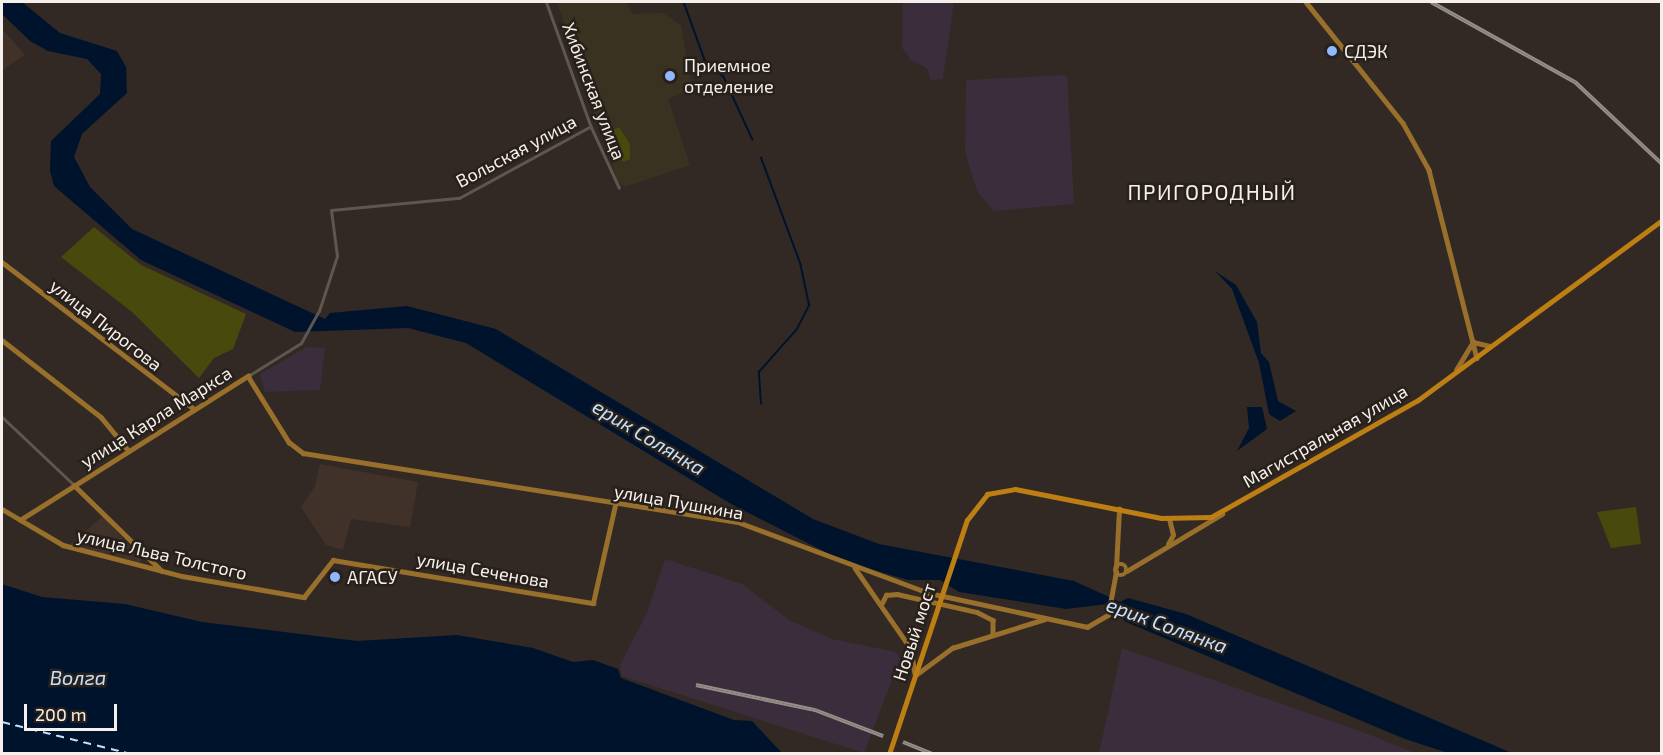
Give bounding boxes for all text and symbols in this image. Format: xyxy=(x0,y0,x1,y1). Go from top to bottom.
street label: Хибинская улица xyxy=(558,19,630,163)
place label: СДЭК xyxy=(1344,40,1388,62)
marker: СДЭК xyxy=(1325,44,1339,58)
place label: Приемное отделение xyxy=(684,55,774,98)
marker: Приемное отделение xyxy=(661,67,679,85)
street label: Вольская улица xyxy=(452,110,580,192)
district label: ПРИГОРОДНЫЙ xyxy=(1128,179,1296,205)
street label: улица Пирогова xyxy=(46,275,166,375)
street label: улица Карла Маркса xyxy=(76,362,236,472)
street label: Магистральная улица xyxy=(1239,380,1411,492)
water label: ерик Солянка xyxy=(588,394,710,480)
street label: улица Пушкина xyxy=(613,480,745,524)
street label: улица Льва Толстого xyxy=(75,524,249,584)
street label: улица Сеченова xyxy=(415,548,551,592)
place label: АГАСУ xyxy=(347,566,398,588)
marker: АГАСУ xyxy=(328,570,342,584)
street label: Новый мост xyxy=(888,581,940,683)
water label: ерик Солянка xyxy=(1103,592,1231,658)
water label: Волга xyxy=(50,665,106,689)
scale bar xyxy=(27,692,120,730)
text: 200 m xyxy=(35,703,87,725)

